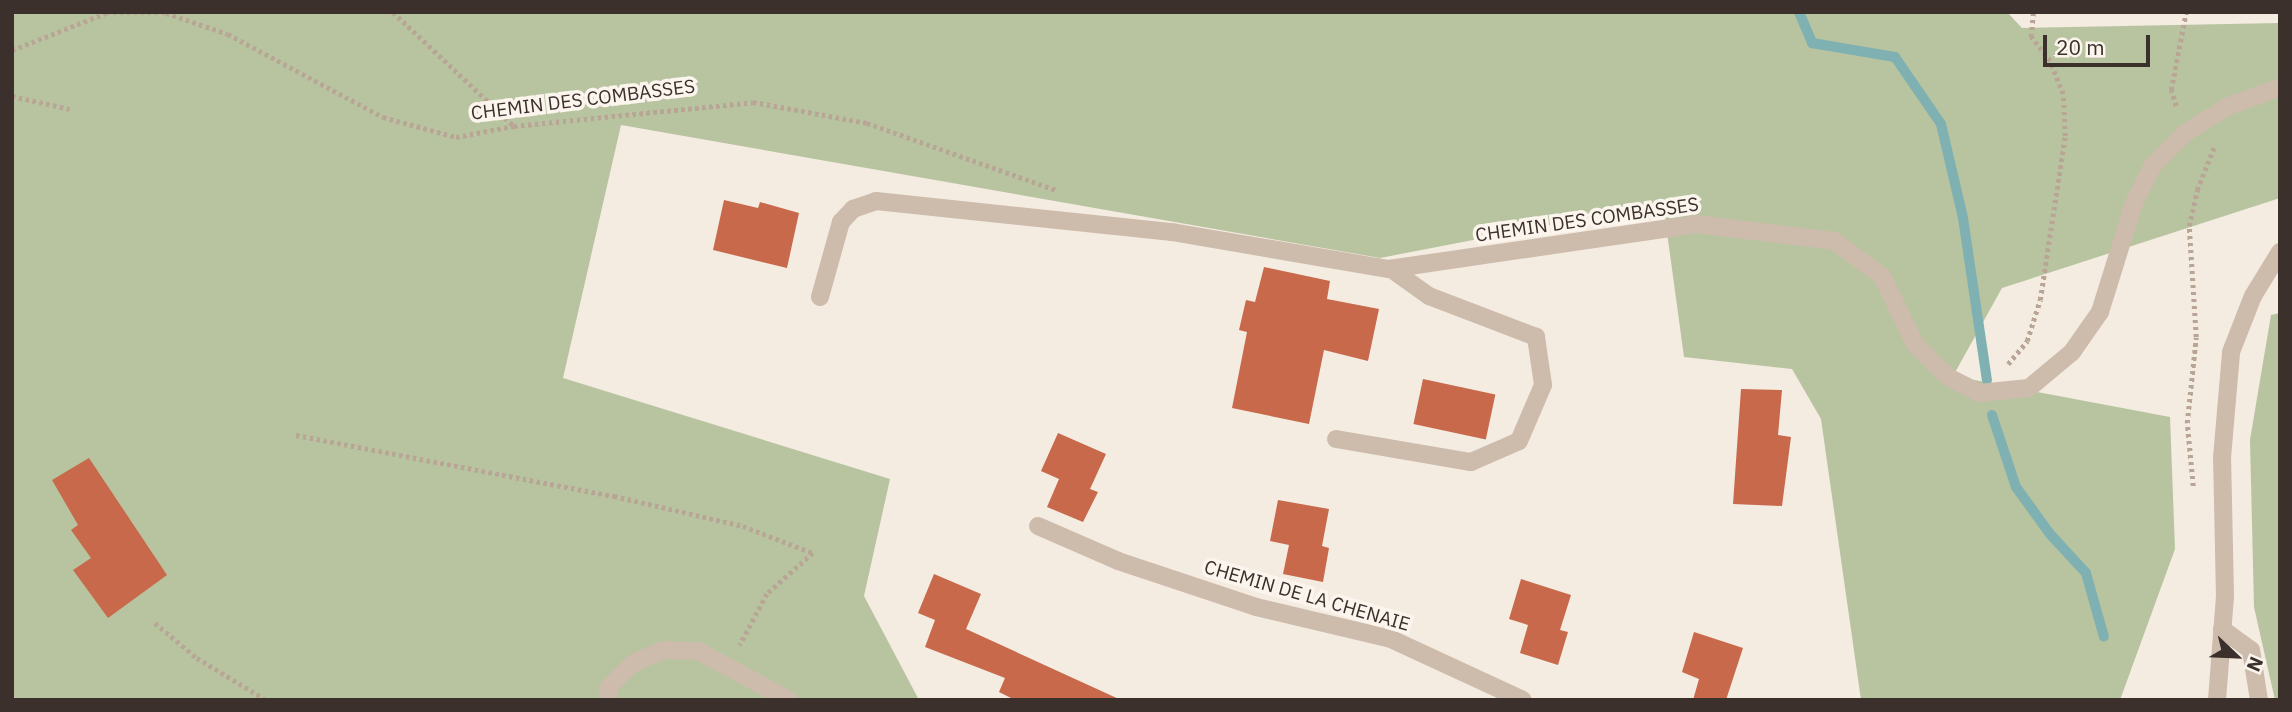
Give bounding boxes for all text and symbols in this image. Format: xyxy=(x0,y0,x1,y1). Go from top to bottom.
scale bar xyxy=(2047,21,2154,65)
text: 20 m xyxy=(2056,33,2105,61)
street label: CHEMIN DES COMBASSES xyxy=(470,75,696,125)
street label: CHEMIN DES COMBASSES xyxy=(1474,193,1700,247)
street label: CHEMIN DE LA CHENAIE xyxy=(1202,556,1412,636)
north arrow xyxy=(2201,621,2271,691)
text: N xyxy=(2242,653,2269,675)

